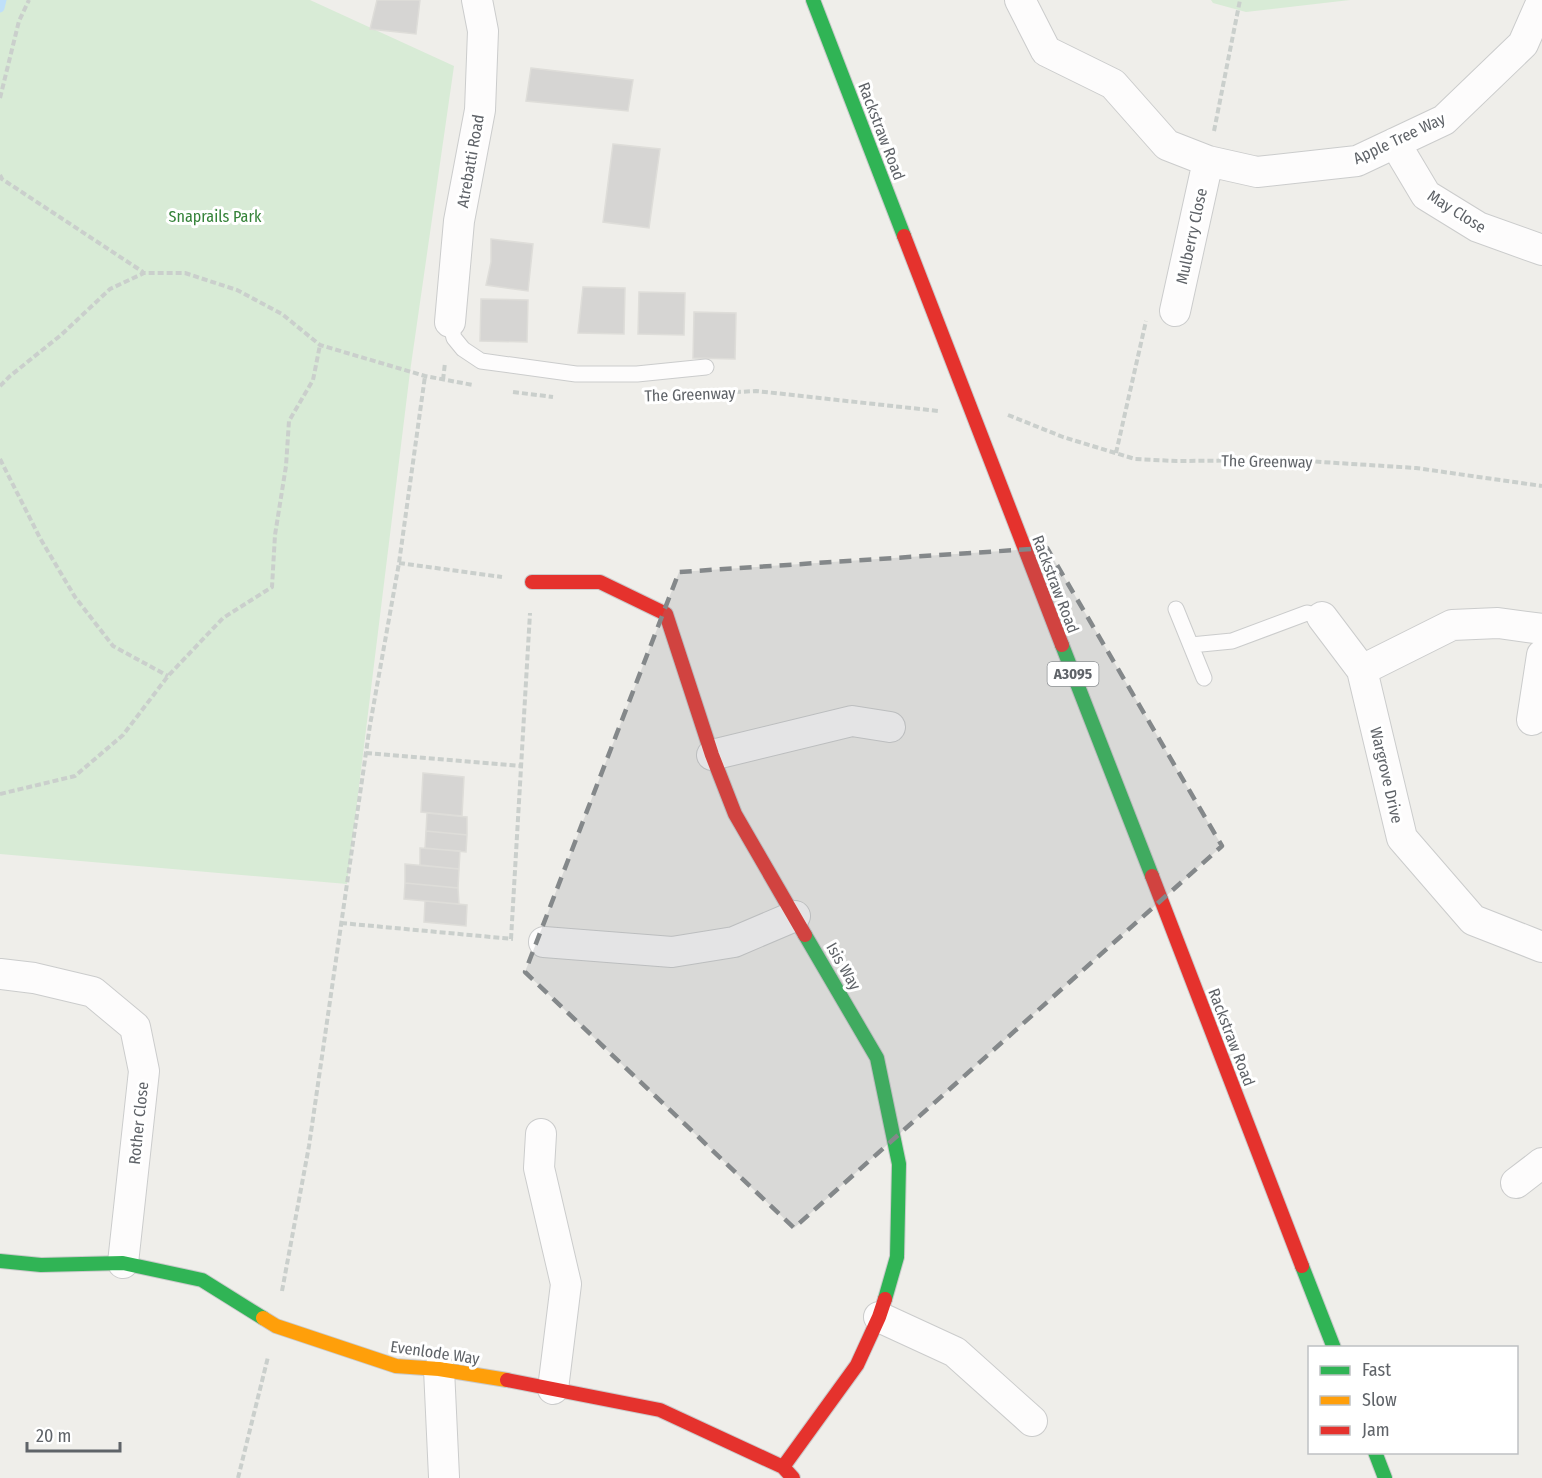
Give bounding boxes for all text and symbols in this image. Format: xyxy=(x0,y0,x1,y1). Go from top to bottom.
street label: Rackstraw Road xyxy=(854,80,909,183)
street label: Apple Tree Way xyxy=(1350,109,1449,168)
street label: Atrebatti Road xyxy=(453,113,488,209)
street label: Mulberry Close xyxy=(1172,186,1211,286)
street label: May Close xyxy=(1424,186,1489,237)
park label: Snaprails Park xyxy=(169,207,262,226)
street label: The Greenway xyxy=(644,383,737,406)
street label: The Greenway xyxy=(1221,451,1314,472)
street label: Rackstraw Road xyxy=(1028,533,1083,636)
road number: A3095 xyxy=(1048,662,1098,686)
street label: Wargrove Drive xyxy=(1366,725,1407,825)
street label: Isis Way xyxy=(822,939,865,994)
street label: Rackstraw Road xyxy=(1204,986,1259,1089)
street label: Rother Close xyxy=(125,1081,152,1165)
street label: Evenlode Way xyxy=(389,1337,481,1368)
legend xyxy=(1308,1346,1518,1454)
text: Fast xyxy=(1362,1359,1391,1381)
text: Slow xyxy=(1362,1389,1397,1411)
scale bar xyxy=(27,1415,120,1453)
text: Jam xyxy=(1362,1419,1390,1441)
text: 20 m xyxy=(36,1425,71,1447)

